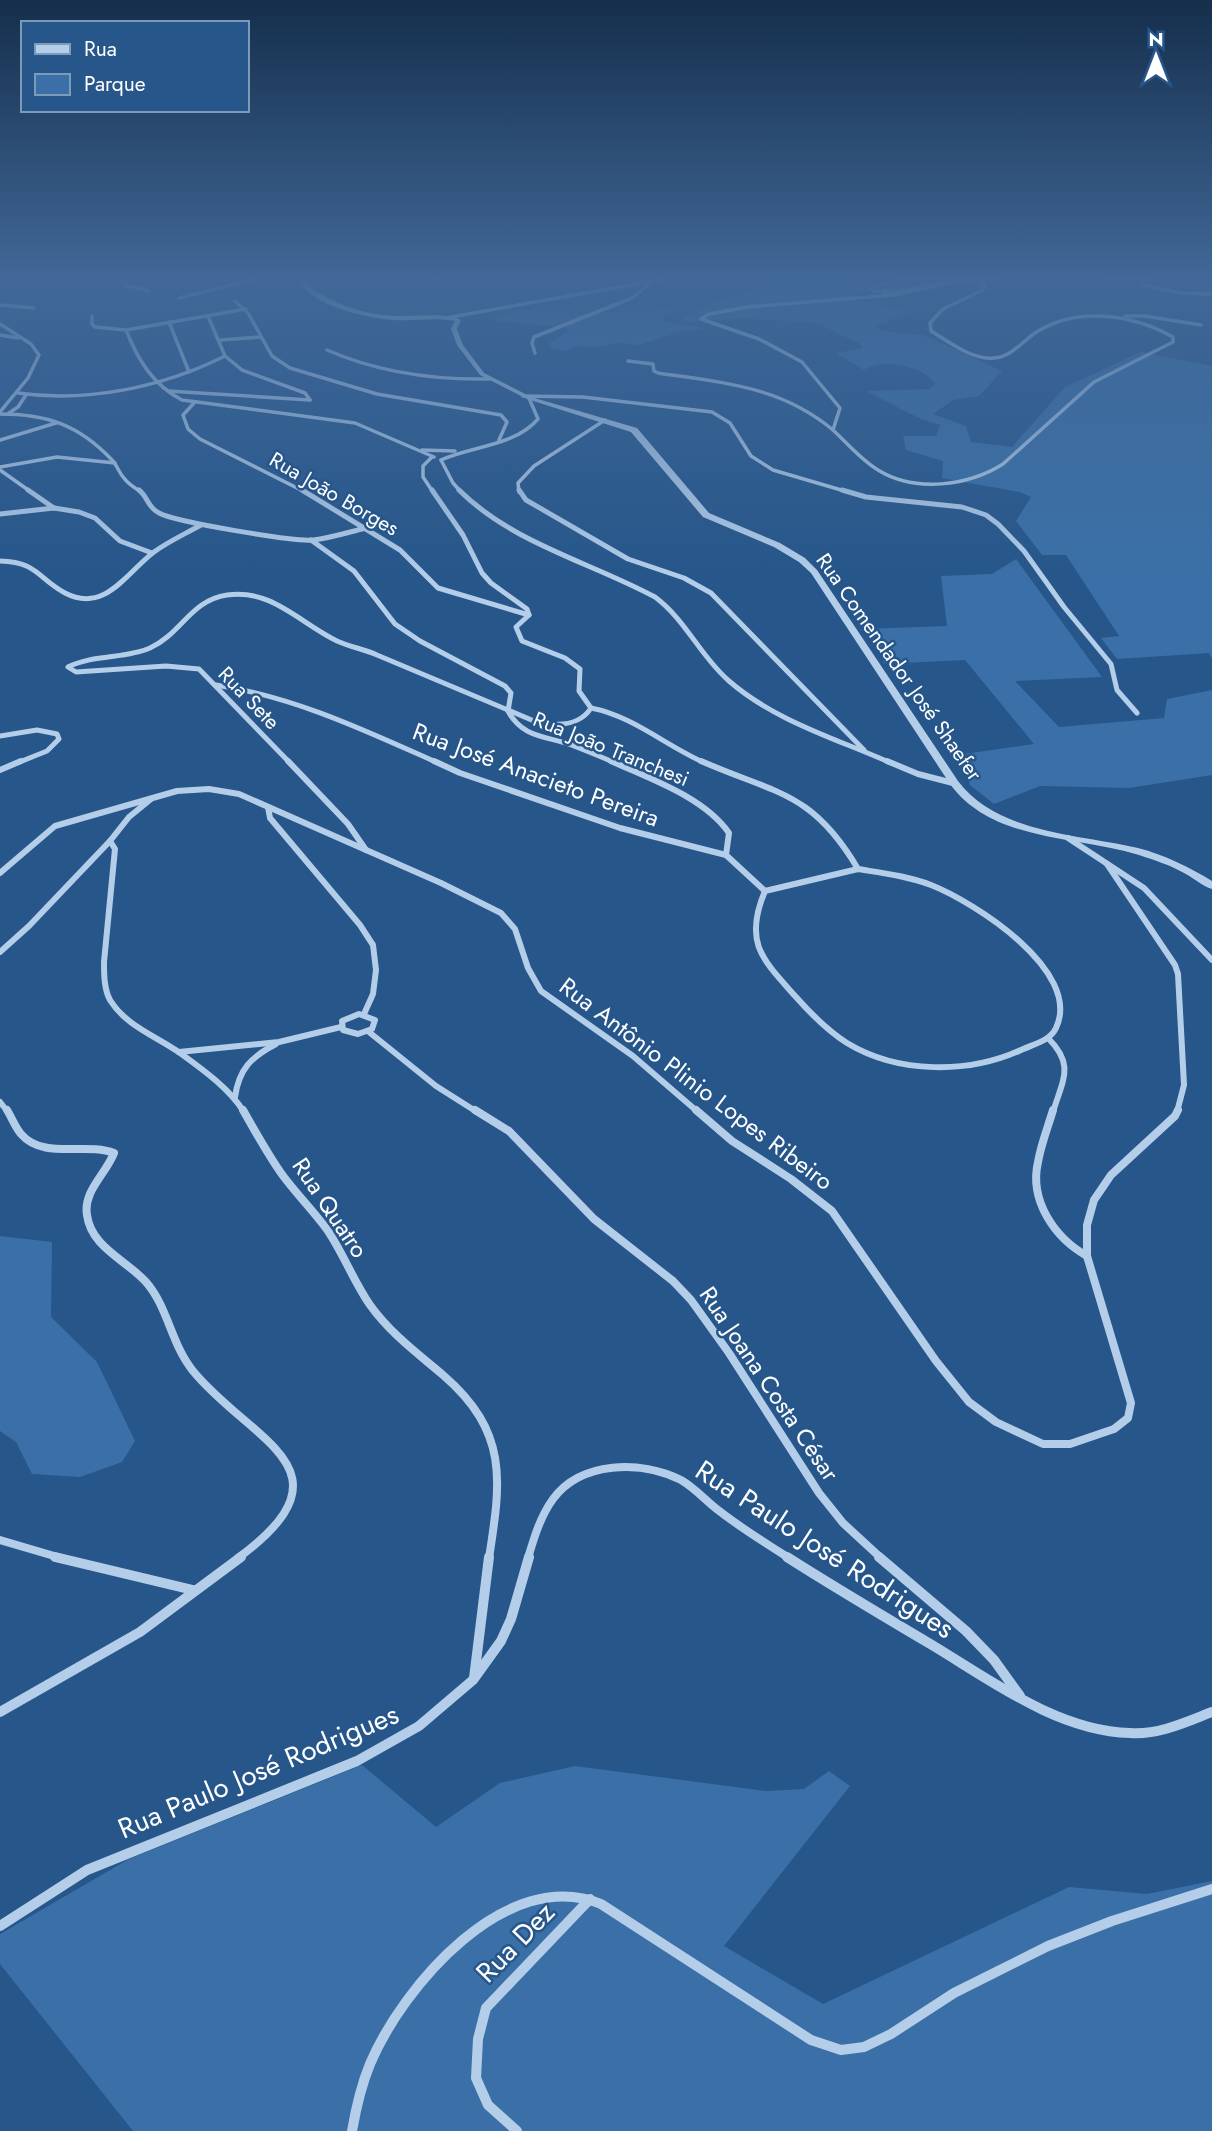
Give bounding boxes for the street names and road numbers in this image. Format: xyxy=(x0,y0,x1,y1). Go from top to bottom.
street label: Rua João Borges xyxy=(264,445,404,543)
street label: Rua Comendador José Shaefer xyxy=(809,547,990,788)
street label: Rua Sete xyxy=(211,660,287,736)
street label: Rua João Tranchesi xyxy=(528,704,694,794)
street label: Rua José Anacieto Pereira xyxy=(408,714,664,835)
street label: Rua Antônio Plinio Lopes Ribeiro xyxy=(552,969,841,1198)
street label: Rua Quatro xyxy=(284,1150,377,1265)
street label: Rua Joana Costa César xyxy=(691,1279,848,1489)
street label: Rua Paulo José Rodrigues xyxy=(687,1450,962,1649)
street label: Rua Paulo José Rodrigues xyxy=(111,1694,405,1849)
street label: Rua Dez xyxy=(467,1893,564,1992)

